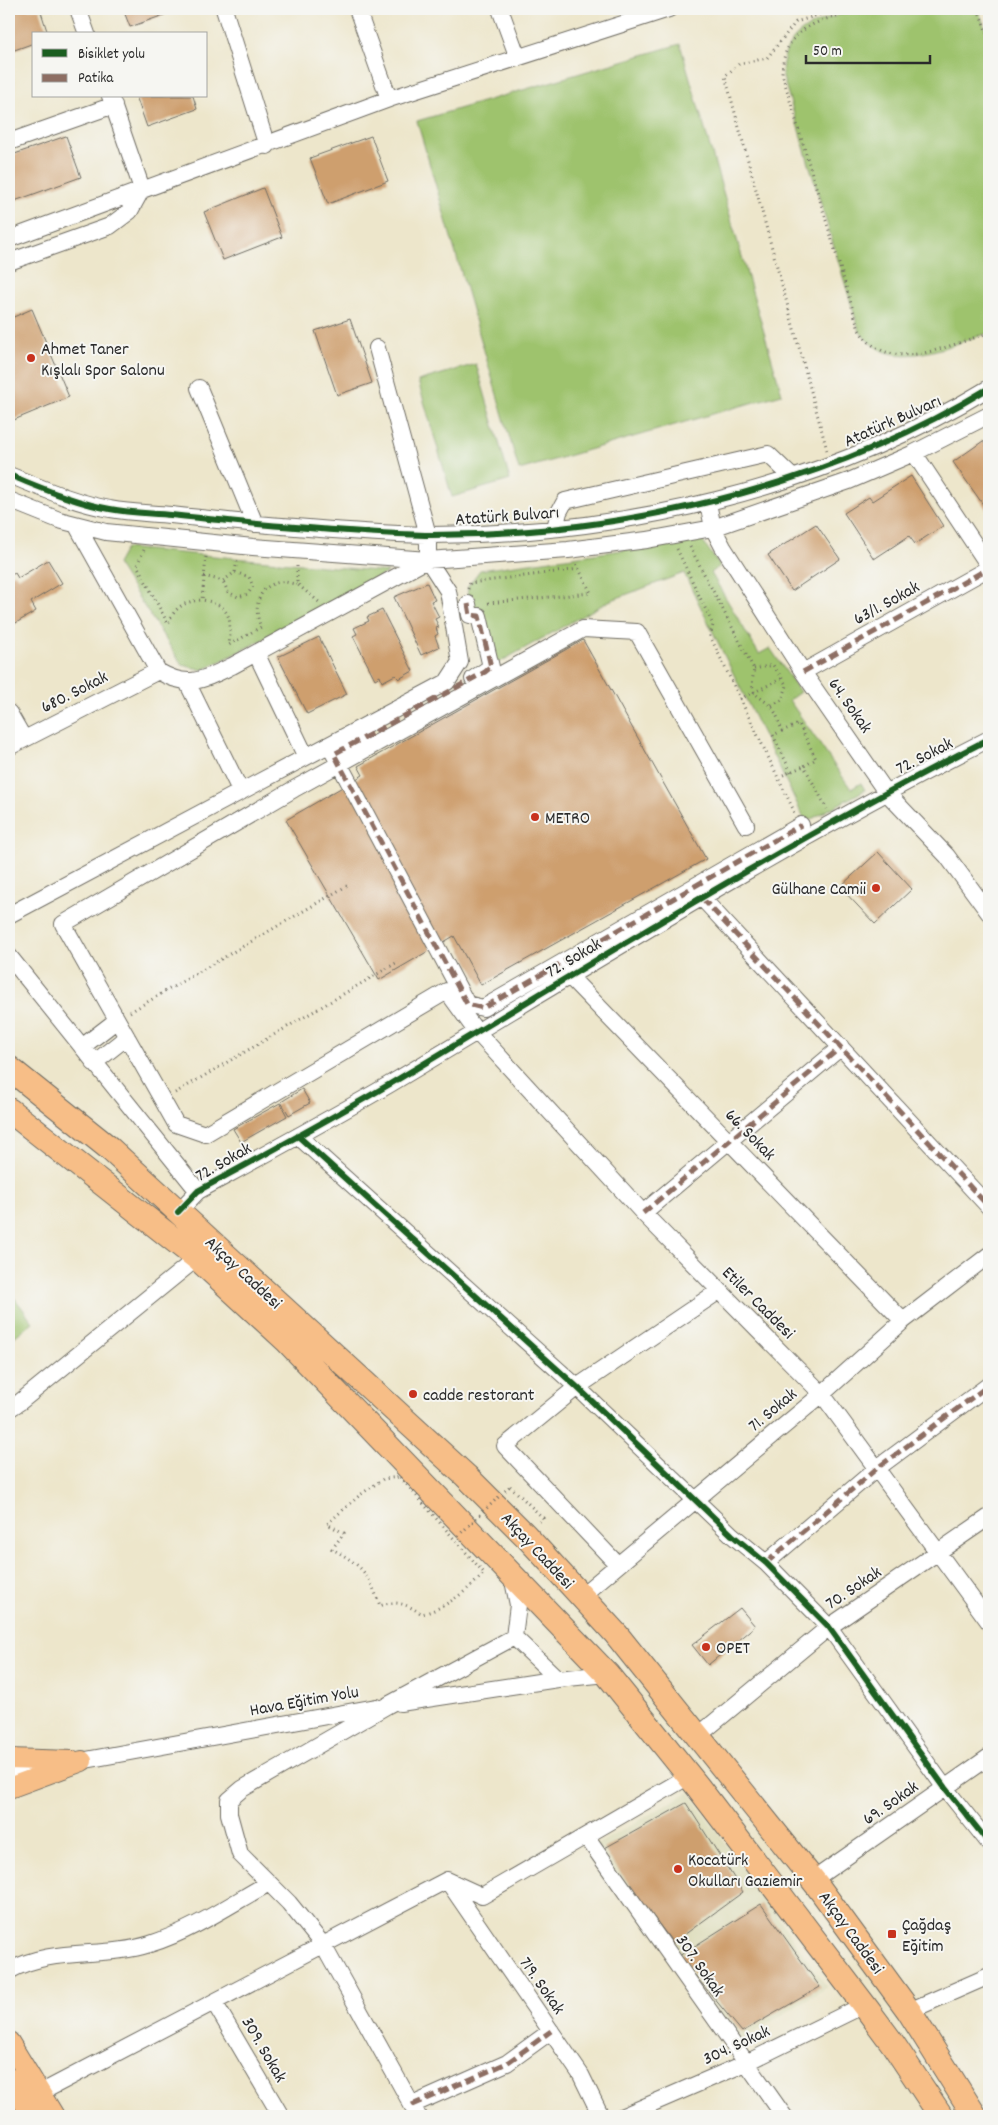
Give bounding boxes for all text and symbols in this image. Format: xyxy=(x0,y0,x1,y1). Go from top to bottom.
legend xyxy=(32,32,208,98)
scale bar xyxy=(806,32,929,64)
text: 50 m xyxy=(813,41,842,63)
text: Bisiklet yolu xyxy=(78,44,145,66)
text: Patika xyxy=(78,68,114,90)
place label: Ahmet Taner Kışlalı Spor Salonu xyxy=(41,338,165,384)
marker: Ahmet Taner Kışlalı Spor Salonu xyxy=(25,352,37,364)
street label: Atatürk Bulvarı xyxy=(840,390,946,455)
street label: Atatürk Bulvarı xyxy=(454,501,560,534)
street label: 63/1. Sokak xyxy=(850,576,925,633)
street label: 680. Sokak xyxy=(37,666,113,721)
street label: 64. Sokak xyxy=(821,674,877,739)
street label: 72. Sokak xyxy=(892,732,958,782)
place label: METRO xyxy=(545,807,590,832)
marker: METRO xyxy=(529,811,541,823)
place label: Gülhane Camii xyxy=(772,878,866,903)
marker: Gülhane Camii xyxy=(870,882,882,894)
street label: 72. Sokak xyxy=(542,933,607,986)
street label: 66. Sokak xyxy=(718,1104,780,1167)
street label: 72. Sokak xyxy=(192,1137,257,1189)
street label: Akçay Caddesi xyxy=(198,1232,286,1316)
street label: Etiler Caddesi xyxy=(715,1262,799,1346)
street label: 71. Sokak xyxy=(744,1383,804,1439)
place label: cadde restorant xyxy=(423,1384,535,1409)
marker: cadde restorant xyxy=(407,1388,419,1400)
street label: Akçay Caddesi xyxy=(494,1508,578,1596)
street label: 70. Sokak xyxy=(821,1561,887,1617)
place label: OPET xyxy=(716,1637,750,1662)
marker: OPET xyxy=(700,1641,712,1653)
street label: Hava Eğitim Yolu xyxy=(248,1681,361,1724)
street label: 69. Sokak xyxy=(858,1776,925,1832)
place label: Kocatürk Okulları Gaziemir xyxy=(688,1849,803,1895)
marker: Kocatürk Okulları Gaziemir xyxy=(672,1863,684,1875)
street label: Akçay Caddesi xyxy=(811,1887,889,1980)
place label: Çağdaş Eğitim xyxy=(902,1914,952,1960)
marker: Çağdaş Eğitim xyxy=(886,1928,898,1940)
street label: 307. Sokak xyxy=(668,1930,730,2003)
street label: 719. Sokak xyxy=(512,1953,570,2020)
street label: 309. Sokak xyxy=(234,2013,292,2088)
street label: 304. Sokak xyxy=(699,2020,775,2073)

